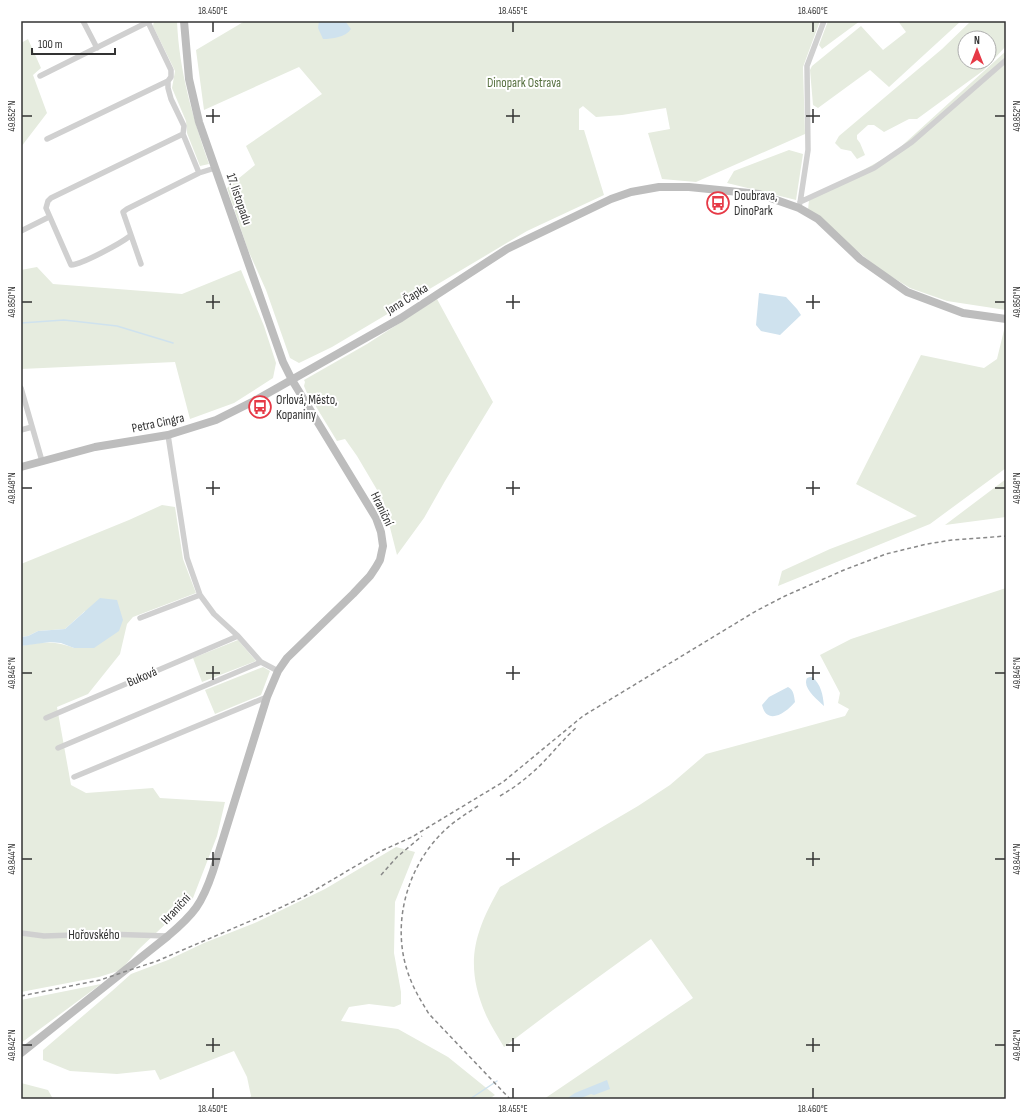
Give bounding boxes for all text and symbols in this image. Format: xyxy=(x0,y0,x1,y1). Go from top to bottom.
text: 18.450°E xyxy=(198,5,228,17)
text: 18.455°E xyxy=(498,5,528,17)
text: 18.460°E xyxy=(798,5,828,17)
scale bar xyxy=(32,30,115,56)
north arrow xyxy=(957,30,997,70)
text: N xyxy=(974,34,980,47)
text: 100 m xyxy=(38,37,63,52)
park label: Dinopark Ostrava xyxy=(487,75,561,91)
text: 49.852°N xyxy=(6,101,18,131)
text: 49.852°N xyxy=(1011,101,1023,131)
street label: 17. listopadu xyxy=(223,171,255,227)
place label: Doubrava, DinoPark xyxy=(734,188,777,219)
bus stop icon: Doubrava, DinoPark xyxy=(705,190,731,216)
street label: Jana Čapka xyxy=(382,279,431,319)
text: 49.850°N xyxy=(6,286,18,318)
text: 49.850°N xyxy=(1011,286,1023,318)
place label: Orlová, Město, Kopaniny xyxy=(276,392,338,423)
bus stop icon: Orlová, Město, Kopaniny xyxy=(247,394,273,420)
street label: Petra Cingra xyxy=(130,410,186,436)
text: 49.848°N xyxy=(6,472,18,504)
text: 49.848°N xyxy=(1011,472,1023,504)
street label: Hraniční xyxy=(367,489,397,529)
text: 49.846°N xyxy=(6,657,18,689)
text: 49.846°N xyxy=(1011,657,1023,689)
street label: Buková xyxy=(125,664,159,690)
text: 49.844°N xyxy=(6,844,18,874)
text: 49.844°N xyxy=(1011,844,1023,874)
street label: Hraniční xyxy=(158,890,195,928)
street label: Hořovského xyxy=(68,927,120,943)
text: 49.842°N xyxy=(6,1029,18,1061)
text: 49.842°N xyxy=(1011,1029,1023,1061)
text: 18.450°E xyxy=(198,1103,228,1115)
text: 18.455°E xyxy=(498,1103,528,1115)
text: 18.460°E xyxy=(798,1103,828,1115)

